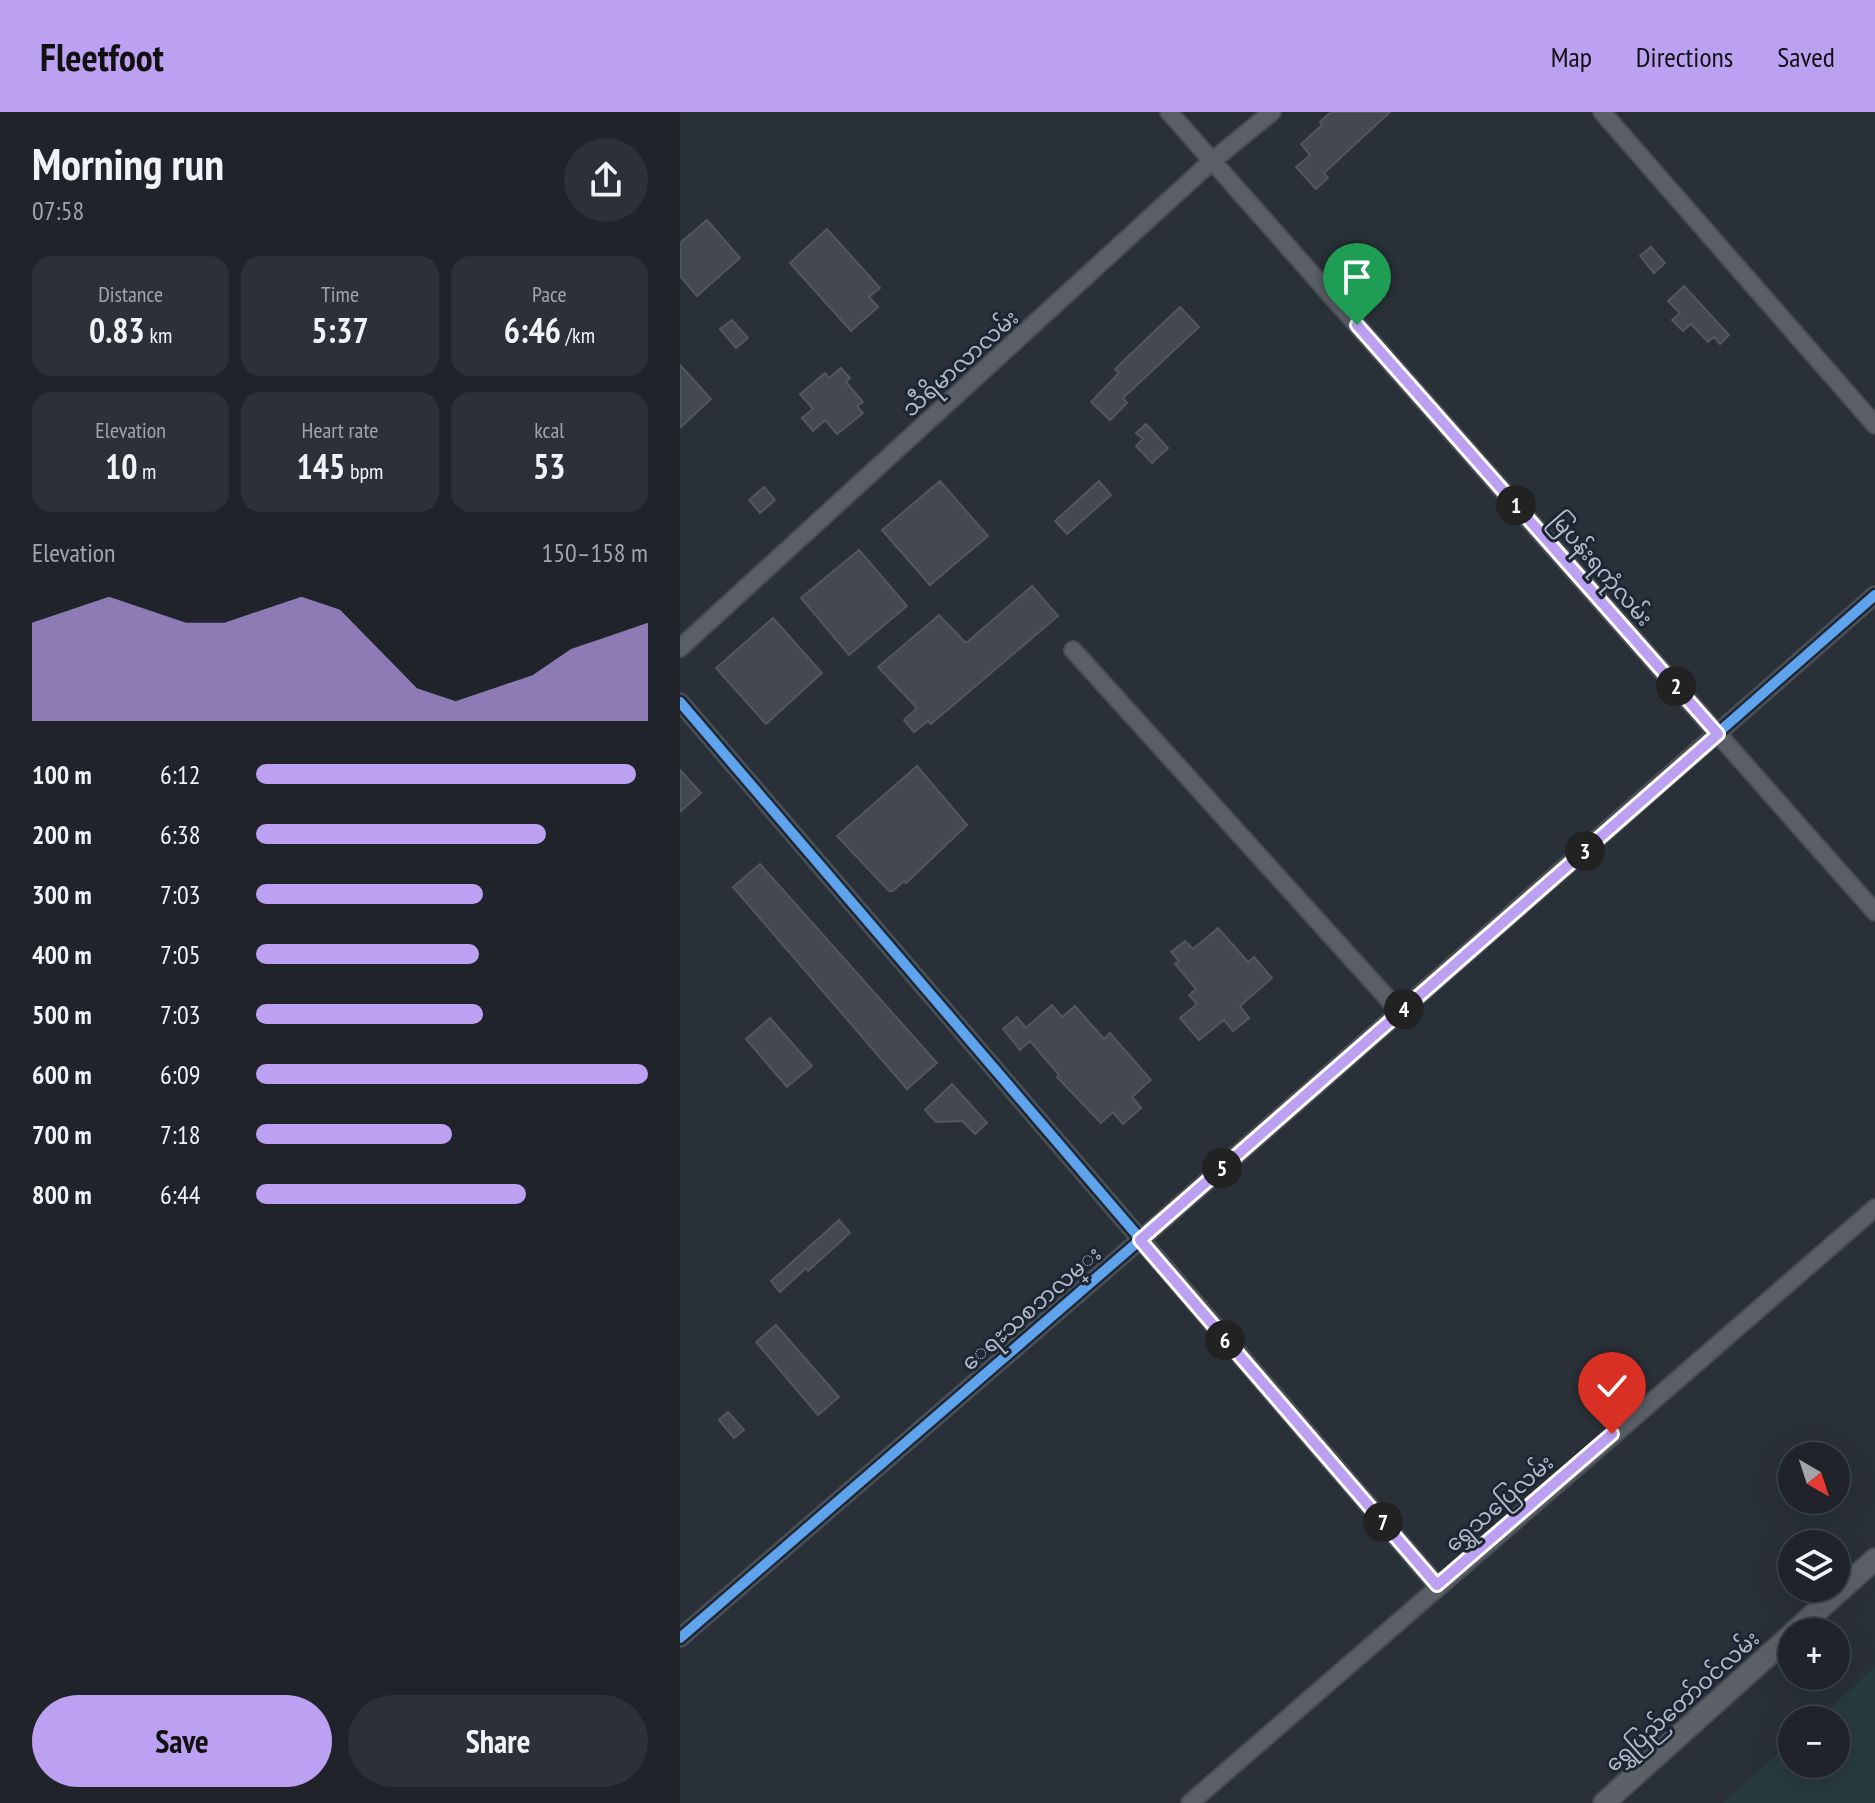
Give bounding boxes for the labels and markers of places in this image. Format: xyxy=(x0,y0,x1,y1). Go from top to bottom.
pin xyxy=(1323,243,1391,325)
pin: 1 xyxy=(1496,485,1536,525)
pin: 2 xyxy=(1656,666,1696,706)
pin: 3 xyxy=(1565,831,1605,871)
pin: 4 xyxy=(1384,989,1424,1029)
pin: 5 xyxy=(1202,1148,1242,1188)
pin: 6 xyxy=(1205,1320,1245,1360)
pin xyxy=(1578,1352,1646,1434)
pin: 7 xyxy=(1363,1502,1403,1542)

